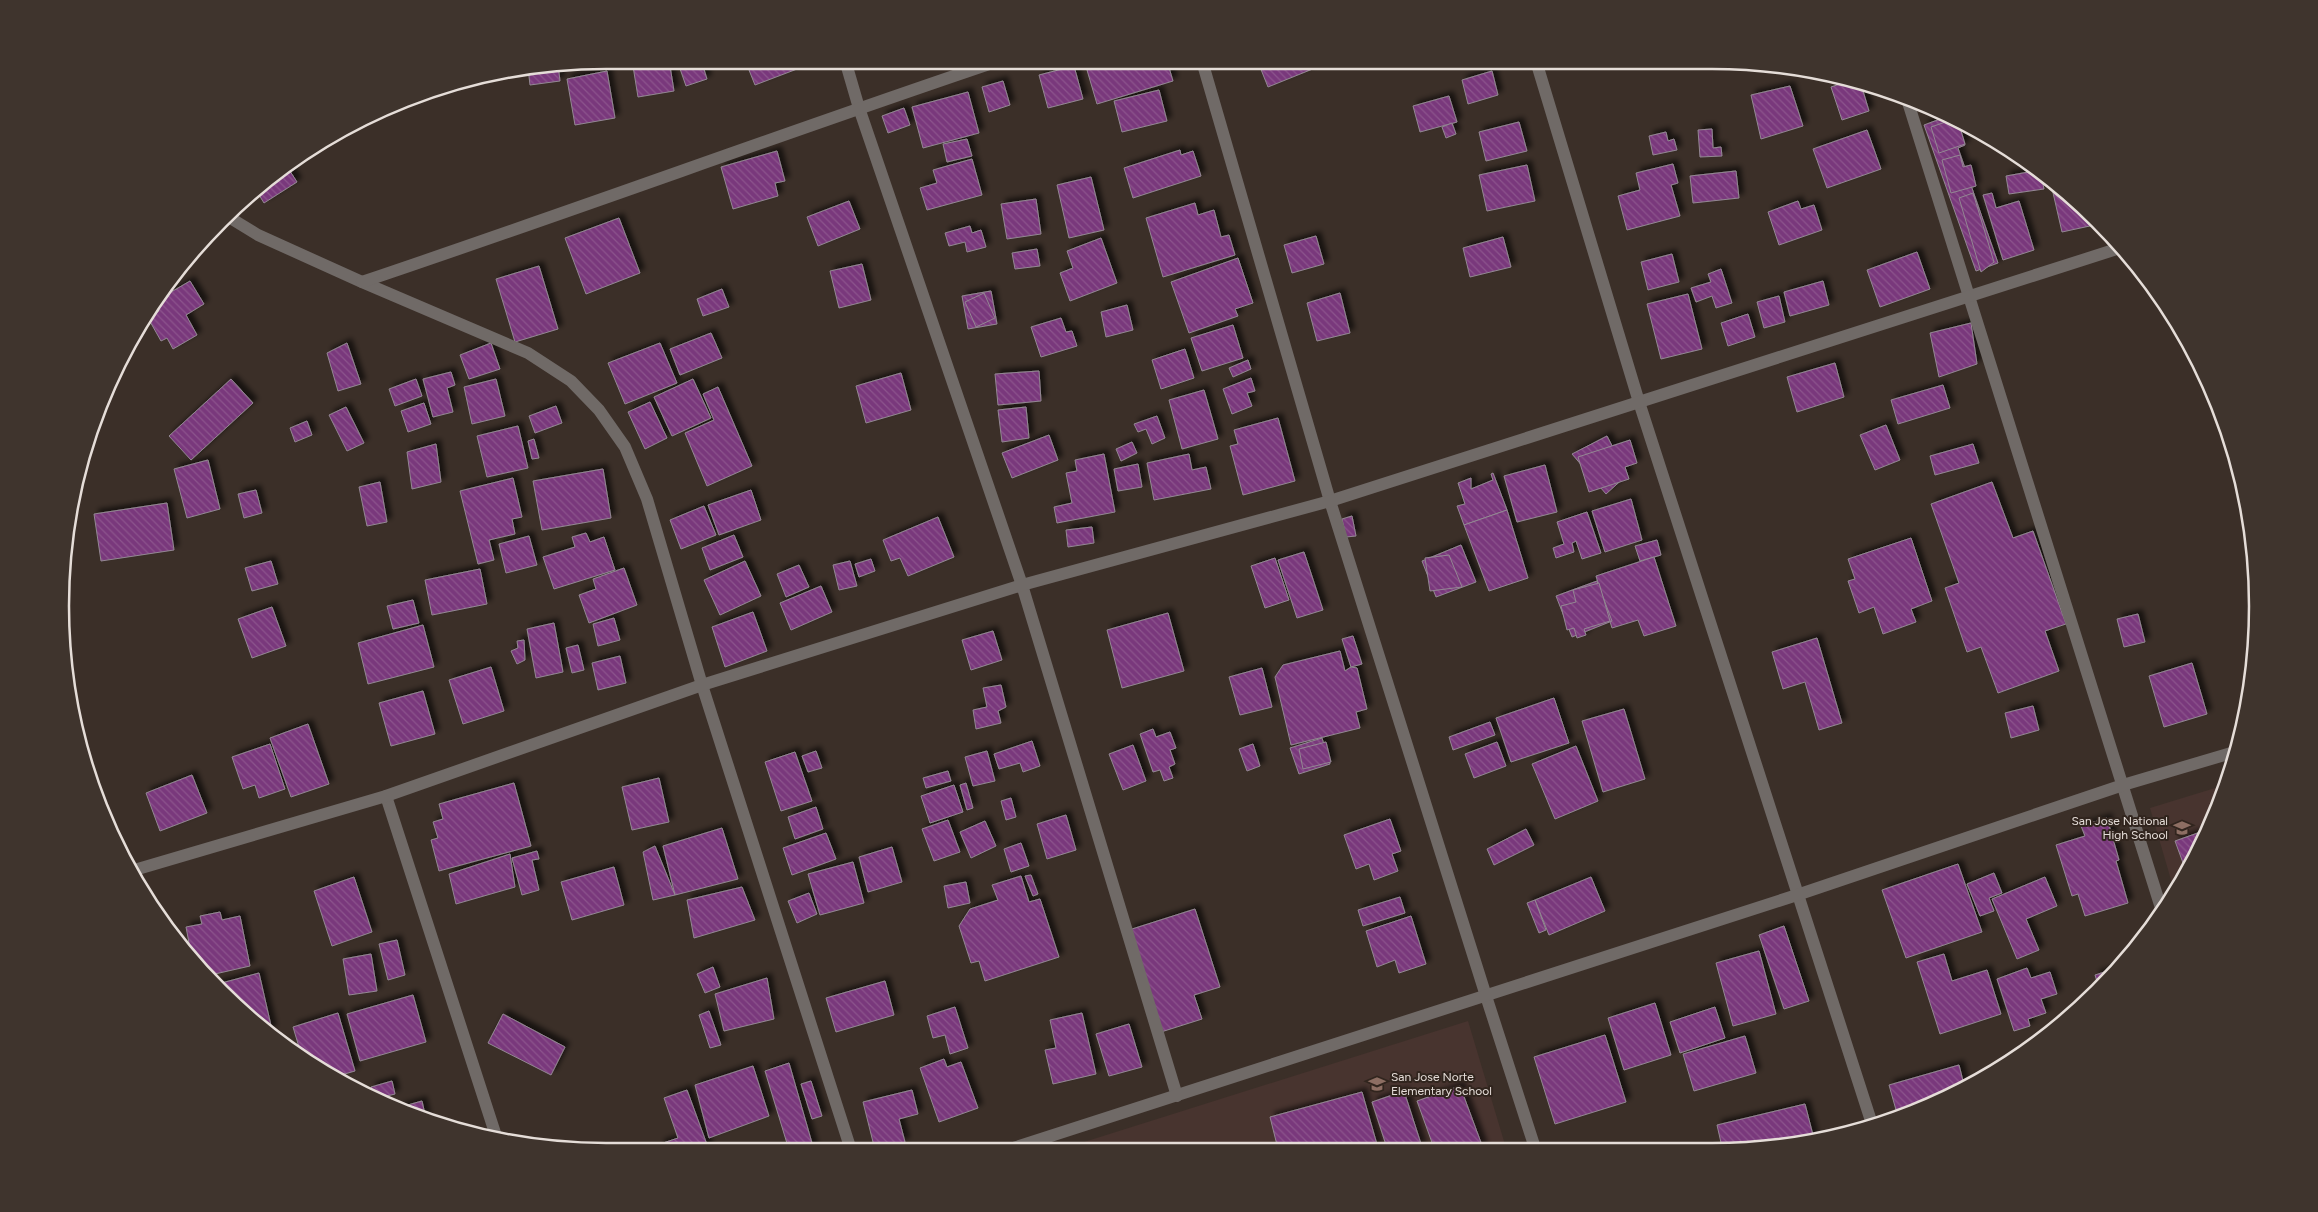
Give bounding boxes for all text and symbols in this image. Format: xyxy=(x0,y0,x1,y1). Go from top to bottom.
place label: San Jose National High School xyxy=(2071,814,2168,842)
school or university icon: San Jose National High School xyxy=(2172,818,2192,838)
place label: San Jose Norte Elementary School xyxy=(1391,1070,1492,1098)
school or university icon: San Jose Norte Elementary School xyxy=(1367,1074,1387,1094)

